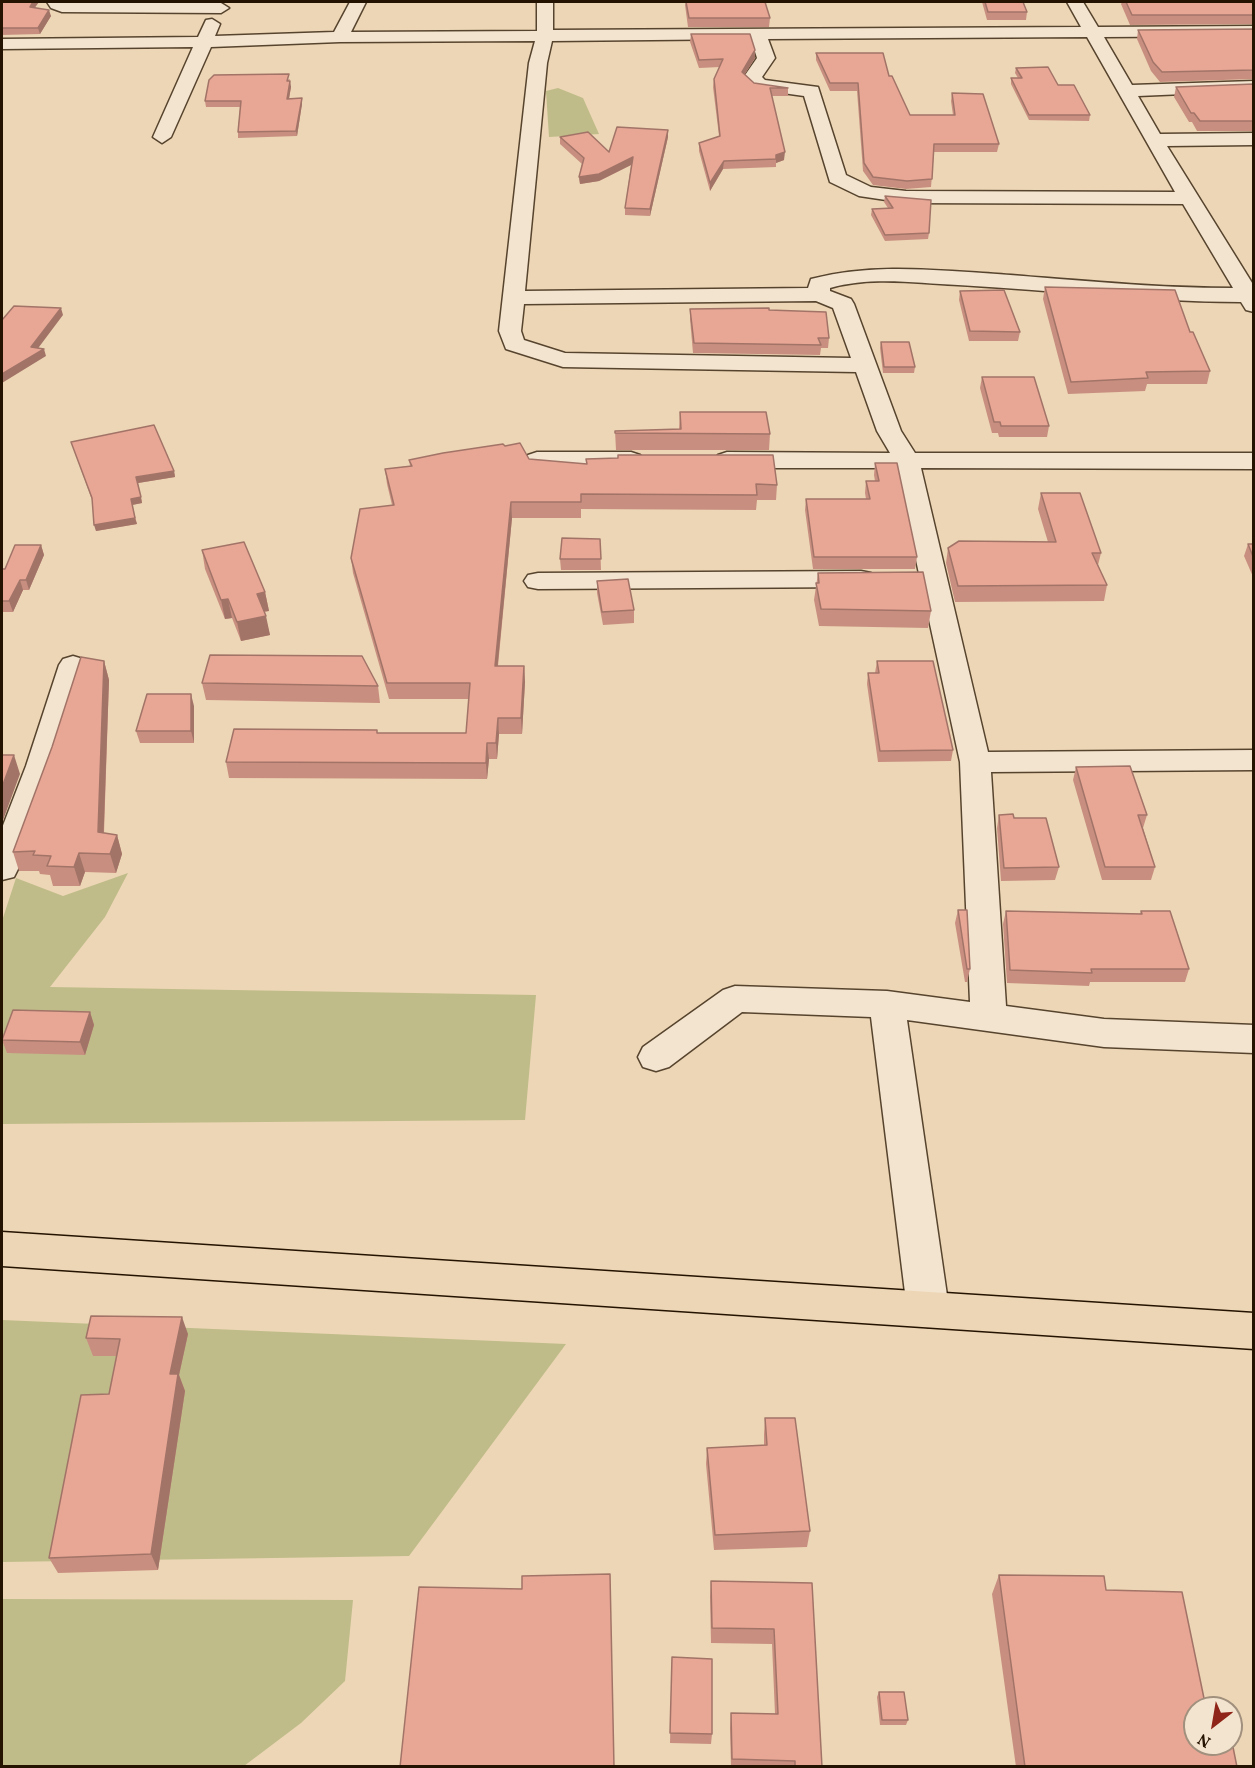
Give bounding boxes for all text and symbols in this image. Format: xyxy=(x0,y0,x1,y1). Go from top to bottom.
north arrow xyxy=(1183,1696,1243,1756)
text: N xyxy=(1194,1727,1215,1752)

